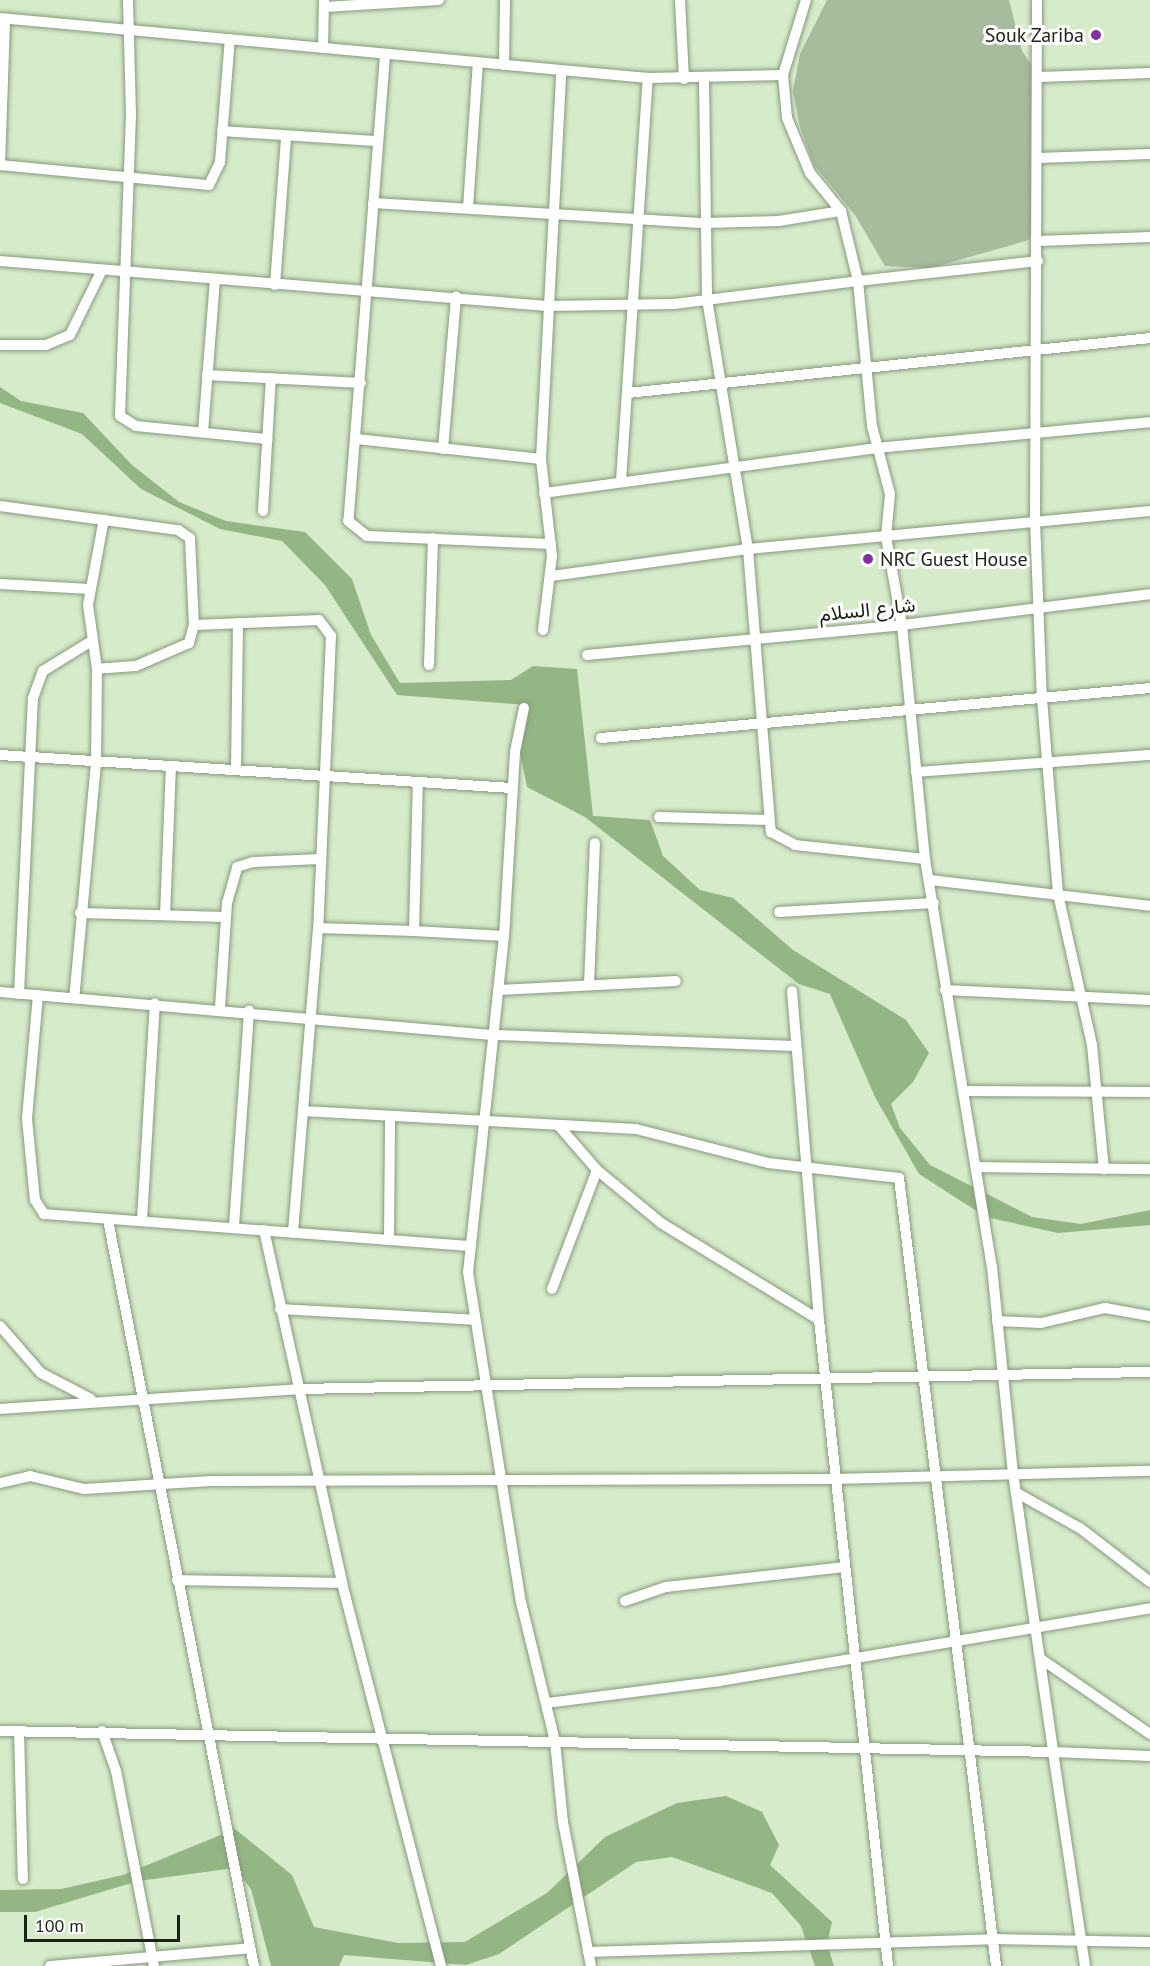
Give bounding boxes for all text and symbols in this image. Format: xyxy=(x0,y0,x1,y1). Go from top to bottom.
place label: Souk Zariba xyxy=(984,23,1084,47)
marker: Souk Zariba xyxy=(1089,28,1103,42)
place label: NRC Guest House xyxy=(880,547,1028,571)
marker: NRC Guest House xyxy=(861,552,875,566)
street label: شارع السلام xyxy=(818,593,916,627)
scale bar xyxy=(27,1903,183,1941)
text: 100 m xyxy=(35,1914,84,1937)

